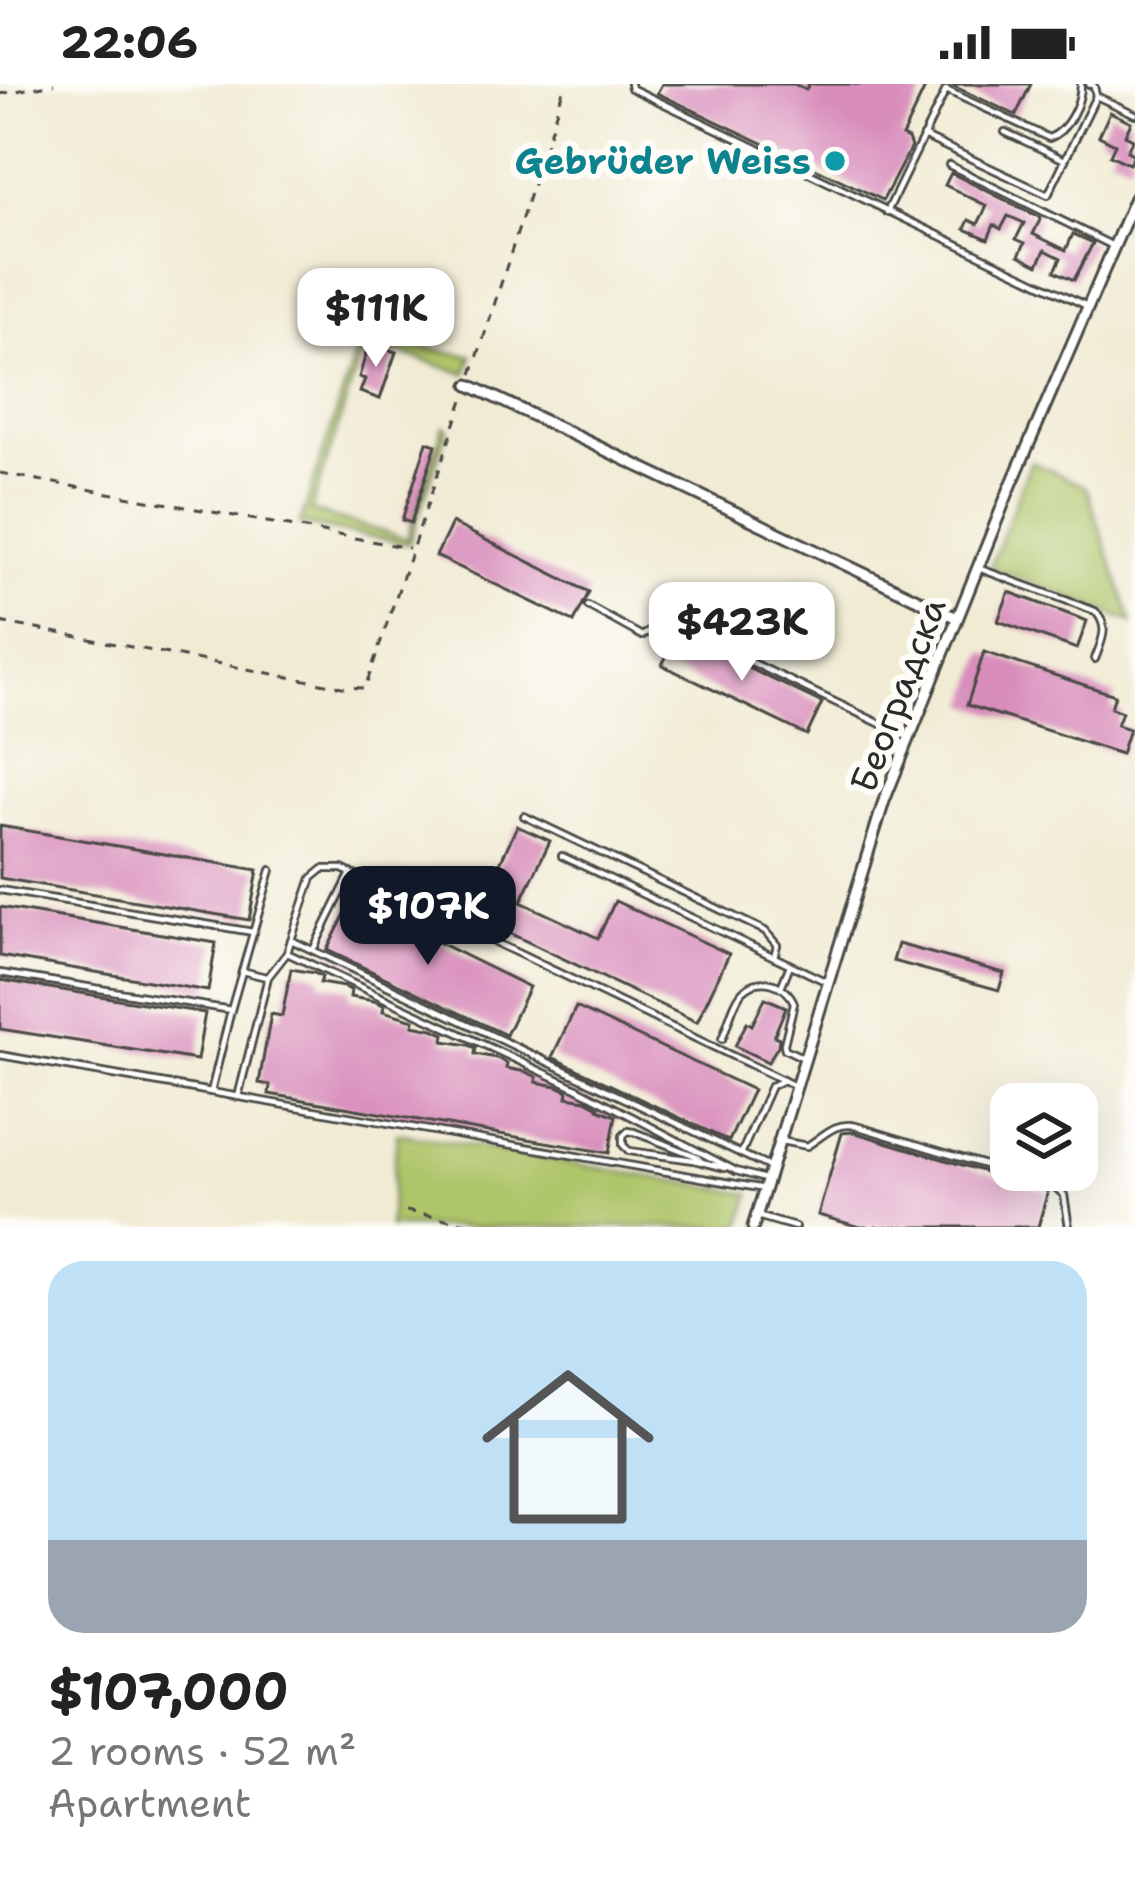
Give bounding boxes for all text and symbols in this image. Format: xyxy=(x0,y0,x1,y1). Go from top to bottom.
text: 22:06 xyxy=(60,12,198,72)
place label: Gebrüder Weiss xyxy=(515,137,811,186)
marker: Gebrüder Weiss xyxy=(822,148,848,174)
pin: $111K xyxy=(292,268,460,370)
text: $111K xyxy=(324,281,428,333)
pin: $423K xyxy=(658,582,826,684)
street label: Београдска xyxy=(838,591,958,799)
text: $423K xyxy=(676,595,808,647)
pin: $107K xyxy=(344,866,512,968)
text: $107K xyxy=(367,879,489,931)
map controls xyxy=(990,1083,1098,1191)
button: layers xyxy=(990,1083,1098,1191)
icon: home xyxy=(460,1339,676,1555)
text: $107,000 xyxy=(48,1657,289,1725)
text: 2 rooms · 52 m² xyxy=(48,1725,357,1777)
text: Apartment xyxy=(48,1777,251,1829)

